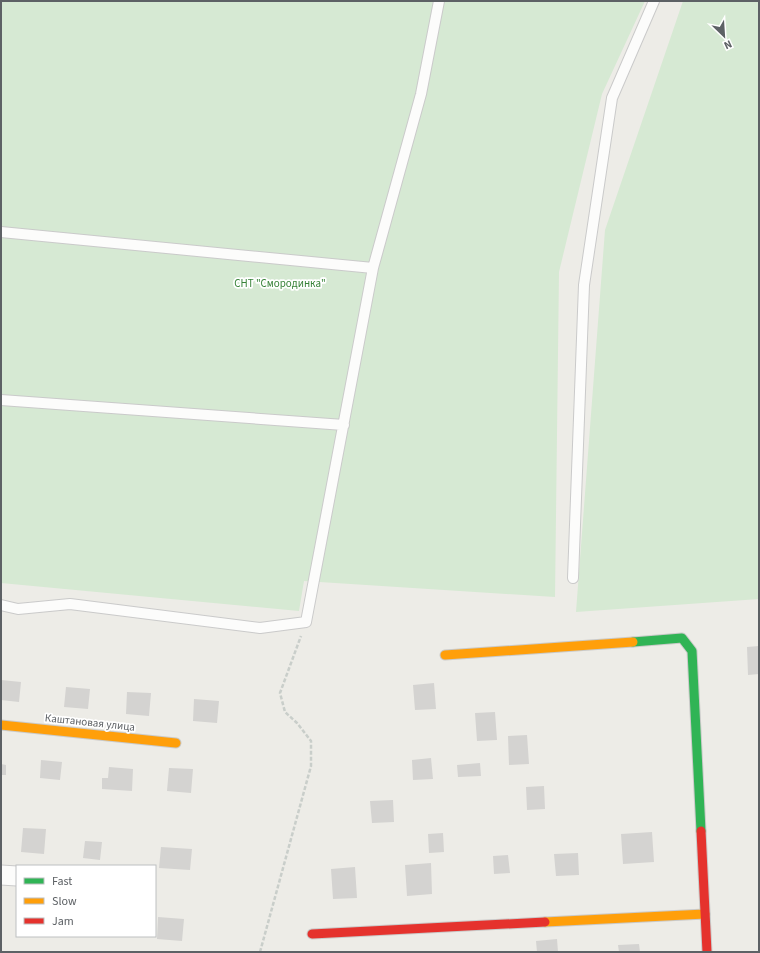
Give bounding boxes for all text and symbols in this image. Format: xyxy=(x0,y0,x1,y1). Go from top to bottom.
north arrow xyxy=(704,16,744,56)
text: N xyxy=(722,36,735,53)
park label: СНТ "Смородинка" xyxy=(234,276,326,291)
street label: Каштановая улица xyxy=(44,710,136,735)
legend xyxy=(16,865,156,937)
text: Fast xyxy=(52,873,72,890)
text: Slow xyxy=(52,893,77,910)
text: Jam xyxy=(52,913,74,930)

